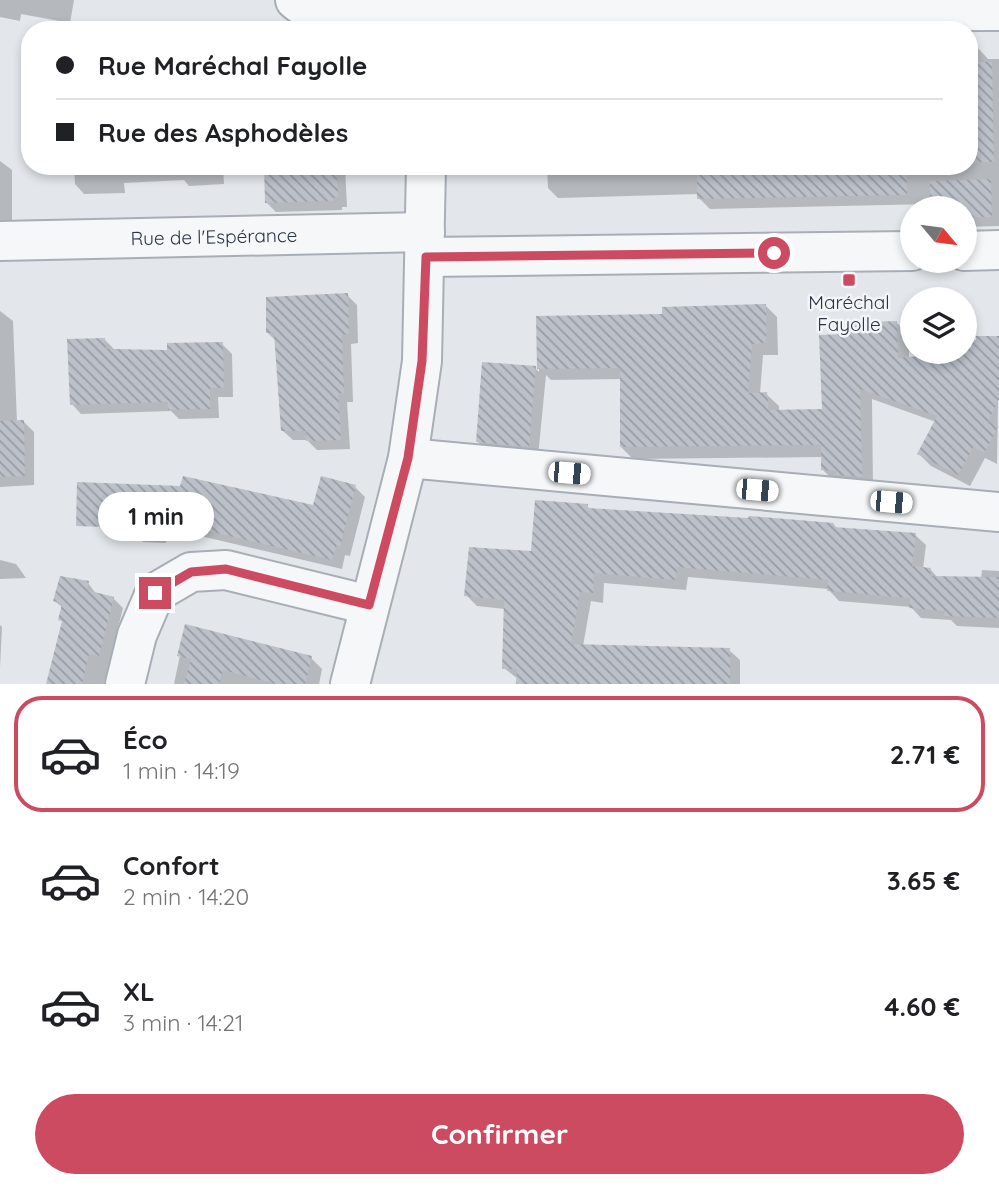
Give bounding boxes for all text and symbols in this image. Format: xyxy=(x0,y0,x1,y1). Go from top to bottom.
text: Rue Maréchal Fayolle xyxy=(98,49,367,82)
text: Rue des Asphodèles xyxy=(98,116,348,149)
north arrow xyxy=(900,196,976,273)
map controls xyxy=(900,196,977,364)
street label: Rue de l'Espérance xyxy=(130,223,298,250)
route start xyxy=(758,237,790,269)
marker: Maréchal Fayolle xyxy=(841,272,857,288)
button: layers xyxy=(900,287,977,364)
place label: Maréchal Fayolle xyxy=(808,290,890,336)
car xyxy=(548,461,591,485)
car xyxy=(736,478,779,502)
car xyxy=(870,490,913,514)
callout: 1 min xyxy=(97,491,213,540)
text: 1 min xyxy=(128,502,184,531)
route end xyxy=(139,577,171,609)
icon: car xyxy=(39,723,102,786)
text: Éco xyxy=(123,723,168,756)
text: 2.71 € xyxy=(890,738,960,771)
text: 1 min · 14:19 xyxy=(123,756,240,785)
icon: car xyxy=(39,849,102,912)
text: Confort xyxy=(123,849,220,882)
text: 3.65 € xyxy=(887,864,960,897)
text: 2 min · 14:20 xyxy=(123,882,249,911)
icon: car xyxy=(39,975,102,1038)
text: XL xyxy=(123,975,155,1008)
text: 4.60 € xyxy=(884,990,960,1023)
text: 3 min · 14:21 xyxy=(123,1008,243,1037)
button: Confirmer xyxy=(35,1094,964,1174)

